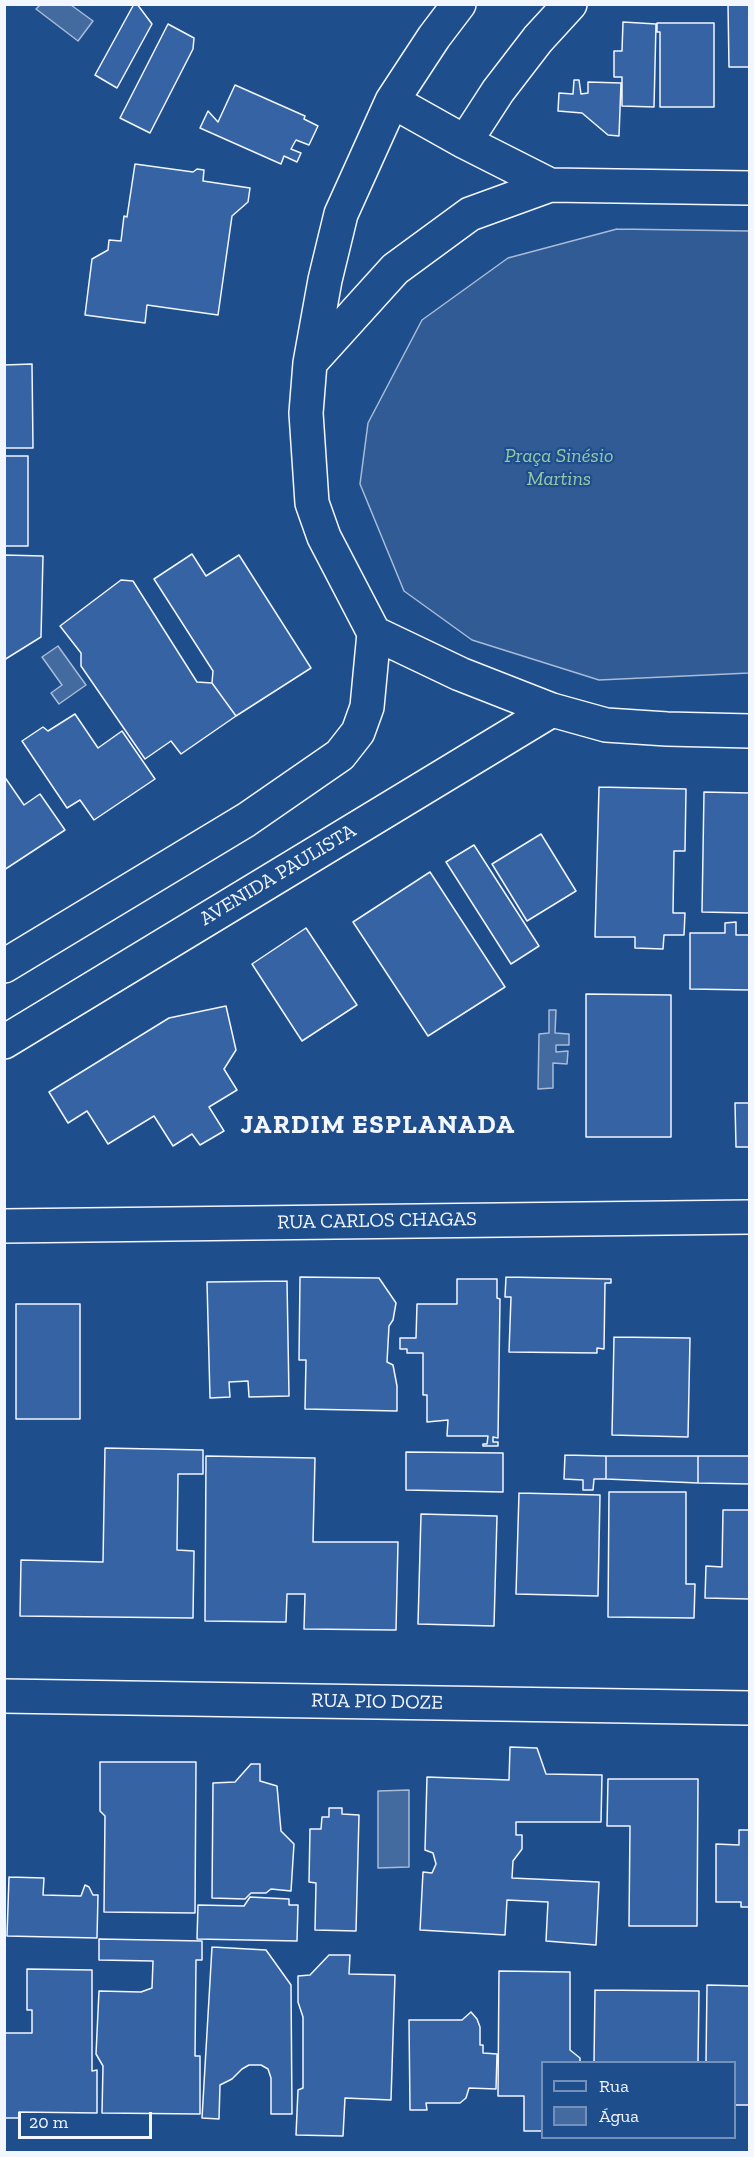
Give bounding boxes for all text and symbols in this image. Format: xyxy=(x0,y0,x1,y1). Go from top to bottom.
park label: Praça Sinésio Martins xyxy=(504,444,614,491)
street label: AVENIDA PAULISTA xyxy=(196,819,360,931)
district label: JARDIM ESPLANADA xyxy=(240,1110,516,1142)
street label: RUA CARLOS CHAGAS xyxy=(277,1207,477,1235)
street label: RUA PIO DOZE xyxy=(311,1689,443,1715)
legend xyxy=(541,2061,736,2139)
text: Rua xyxy=(599,2075,629,2097)
scale bar xyxy=(21,2100,154,2138)
text: Água xyxy=(599,2105,639,2127)
text: 20 m xyxy=(29,2111,68,2133)

